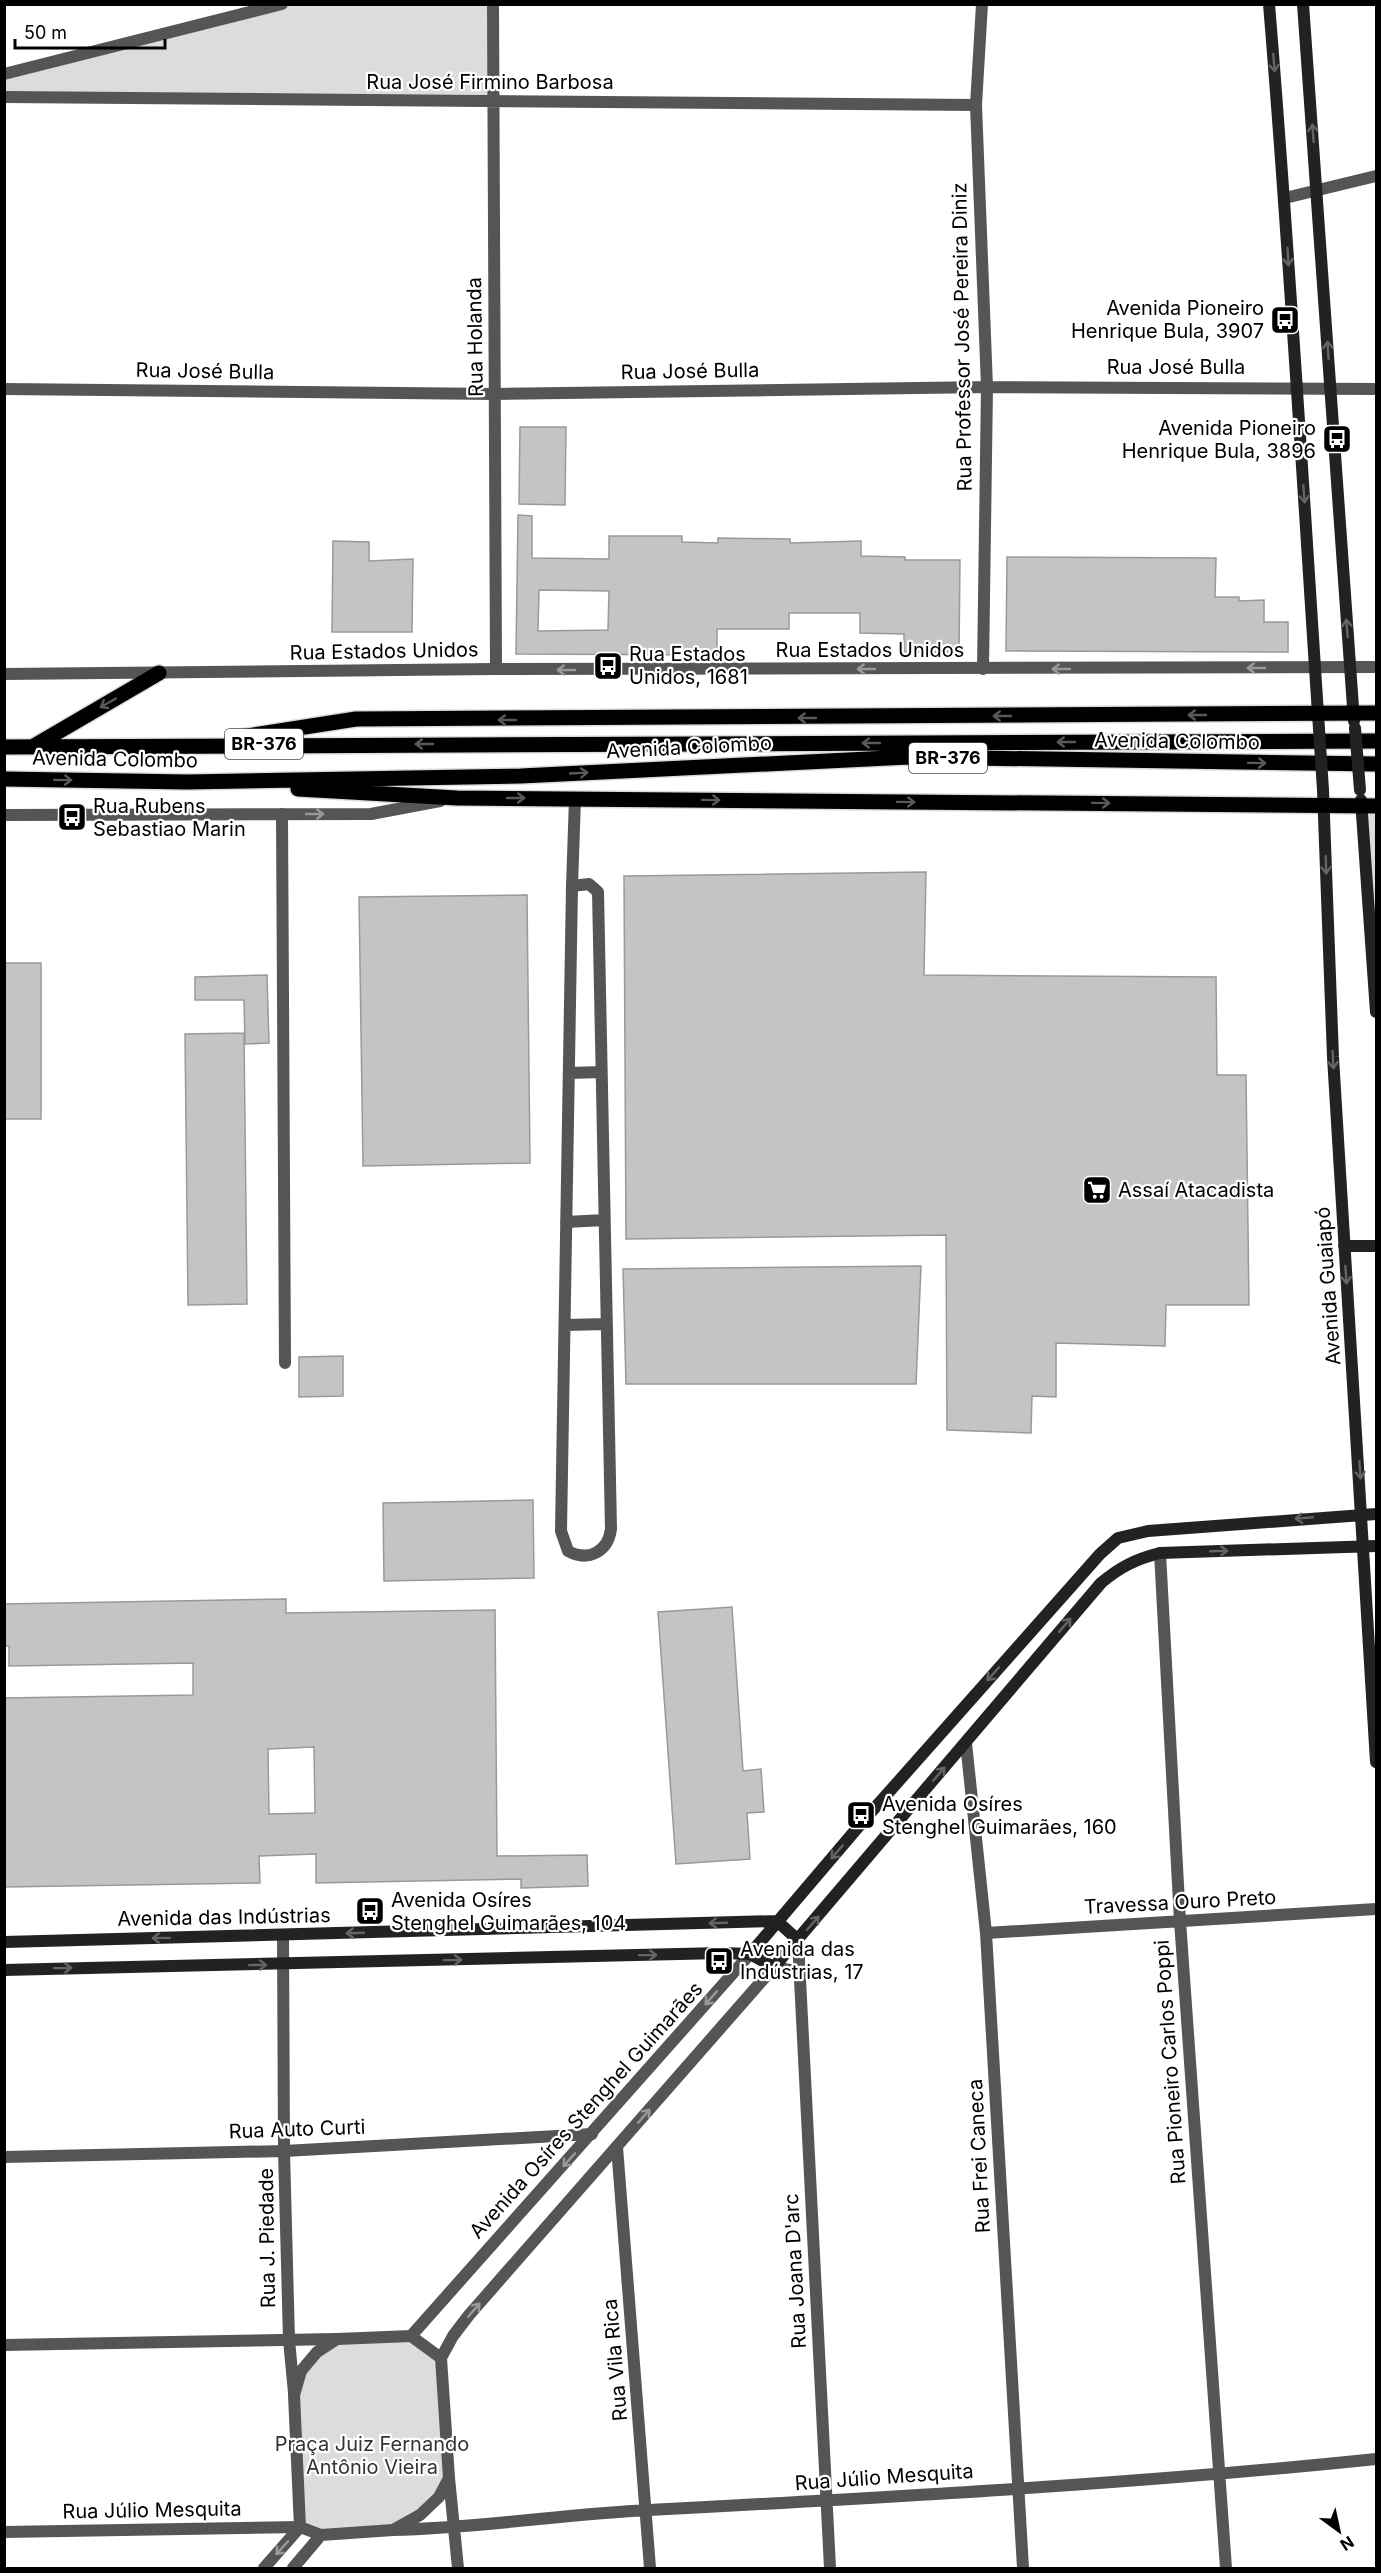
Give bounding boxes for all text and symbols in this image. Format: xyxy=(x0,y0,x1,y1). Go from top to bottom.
scale bar xyxy=(15,12,165,50)
text: 50 m xyxy=(24,22,67,43)
one-way arrow xyxy=(1269,52,1280,72)
street label: Rua José Firmino Barbosa xyxy=(366,70,614,94)
one-way arrow xyxy=(1308,124,1319,144)
street label: Rua Professor José Pereira Diniz xyxy=(947,182,977,492)
one-way arrow xyxy=(1282,247,1293,267)
street label: Rua Holanda xyxy=(462,277,488,397)
place label: Avenida Pioneiro Henrique Bula, 3907 xyxy=(1071,296,1264,343)
bus stop icon: Avenida Pioneiro Henrique Bula, 3907 xyxy=(1269,304,1301,336)
one-way arrow xyxy=(1323,340,1334,360)
street label: Rua José Bulla xyxy=(1107,355,1245,379)
street label: Rua José Bulla xyxy=(135,358,275,384)
street label: Rua José Bulla xyxy=(620,358,760,384)
place label: Avenida Pioneiro Henrique Bula, 3896 xyxy=(1122,416,1316,463)
bus stop icon: Avenida Pioneiro Henrique Bula, 3896 xyxy=(1321,423,1353,455)
one-way arrow xyxy=(1299,483,1310,503)
one-way arrow xyxy=(1341,619,1352,639)
street label: Rua Estados Unidos xyxy=(289,637,479,665)
street label: Rua Estados Unidos xyxy=(776,638,964,662)
place label: Rua Estados Unidos, 1681 xyxy=(629,642,748,689)
bus stop icon: Rua Estados Unidos, 1681 xyxy=(592,650,624,682)
one-way arrow xyxy=(1247,662,1267,674)
one-way arrow xyxy=(1052,663,1072,675)
one-way arrow xyxy=(557,664,577,676)
one-way arrow xyxy=(857,664,877,675)
one-way arrow xyxy=(100,697,117,709)
one-way arrow xyxy=(1187,709,1207,720)
one-way arrow xyxy=(992,710,1012,722)
one-way arrow xyxy=(797,712,817,723)
one-way arrow xyxy=(497,714,517,726)
street label: Avenida Colombo xyxy=(1094,728,1260,754)
road number: BR-376 xyxy=(225,729,303,759)
street label: Avenida Colombo xyxy=(606,731,772,763)
one-way arrow xyxy=(1057,736,1077,748)
one-way arrow xyxy=(862,737,882,749)
one-way arrow xyxy=(414,738,434,750)
road number: BR-376 xyxy=(909,743,987,773)
street label: Avenida Colombo xyxy=(32,746,198,772)
one-way arrow xyxy=(1246,758,1266,769)
one-way arrow xyxy=(569,768,589,779)
one-way arrow xyxy=(52,774,72,785)
one-way arrow xyxy=(505,792,525,804)
place label: Rua Rubens Sebastiao Marin xyxy=(93,794,246,841)
one-way arrow xyxy=(700,794,720,806)
one-way arrow xyxy=(895,796,915,808)
one-way arrow xyxy=(1090,798,1110,809)
bus stop icon: Rua Rubens Sebastiao Marin xyxy=(56,801,88,833)
one-way arrow xyxy=(304,808,324,820)
one-way arrow xyxy=(1321,854,1332,874)
one-way arrow xyxy=(1328,1049,1339,1069)
supermarket icon: Assaí Atacadista xyxy=(1081,1174,1113,1206)
place label: Assaí Atacadista xyxy=(1118,1178,1274,1202)
street label: Avenida Guaiapó xyxy=(1310,1206,1346,1366)
one-way arrow xyxy=(1341,1265,1352,1285)
one-way arrow xyxy=(1354,1459,1365,1479)
one-way arrow xyxy=(1295,1513,1315,1524)
one-way arrow xyxy=(1208,1546,1228,1557)
one-way arrow xyxy=(1058,1618,1072,1633)
one-way arrow xyxy=(986,1666,1000,1681)
one-way arrow xyxy=(932,1767,946,1782)
place label: Avenida Osíres Stenghel Guimarães, 160 xyxy=(882,1792,1117,1839)
bus stop icon: Avenida Osíres Stenghel Guimarães, 160 xyxy=(845,1799,877,1831)
one-way arrow xyxy=(830,1844,843,1860)
street label: Travessa Ouro Preto xyxy=(1083,1885,1277,1919)
place label: Avenida Osíres Stenghel Guimarães, 104 xyxy=(391,1888,626,1935)
bus stop icon: Avenida Osíres Stenghel Guimarães, 104 xyxy=(354,1895,386,1927)
street label: Avenida das Indústrias xyxy=(117,1903,331,1931)
one-way arrow xyxy=(806,1915,819,1931)
one-way arrow xyxy=(709,1917,729,1929)
one-way arrow xyxy=(346,1928,366,1939)
one-way arrow xyxy=(151,1932,171,1944)
place label: Avenida das Indústrias, 17 xyxy=(740,1937,864,1984)
street label: Rua Pioneiro Carlos Poppi xyxy=(1149,1939,1191,2185)
bus stop icon: Avenida das Indústrias, 17 xyxy=(703,1945,735,1977)
one-way arrow xyxy=(637,1949,657,1960)
one-way arrow xyxy=(442,1954,462,1965)
one-way arrow xyxy=(247,1959,267,1970)
one-way arrow xyxy=(52,1963,72,1974)
street label: Avenida Osíres Stenghel Guimarães xyxy=(464,1977,708,2243)
one-way arrow xyxy=(704,1990,718,2005)
street label: Rua Frei Caneca xyxy=(963,2078,995,2234)
one-way arrow xyxy=(637,2109,651,2124)
street label: Rua Auto Curti xyxy=(228,2115,366,2143)
one-way arrow xyxy=(562,2152,576,2167)
street label: Rua J. Piedade xyxy=(254,2168,280,2308)
street label: Rua Joana D'arc xyxy=(779,2193,811,2349)
street label: Rua Vila Rica xyxy=(598,2298,632,2422)
one-way arrow xyxy=(467,2303,481,2318)
park label: Praça Juiz Fernando Antônio Vieira xyxy=(275,2432,469,2479)
street label: Rua Júlio Mesquita xyxy=(794,2459,974,2495)
street label: Rua Júlio Mesquita xyxy=(62,2496,242,2524)
north arrow xyxy=(1309,2501,1369,2561)
text: N xyxy=(1337,2532,1358,2555)
one-way arrow xyxy=(275,2540,289,2555)

